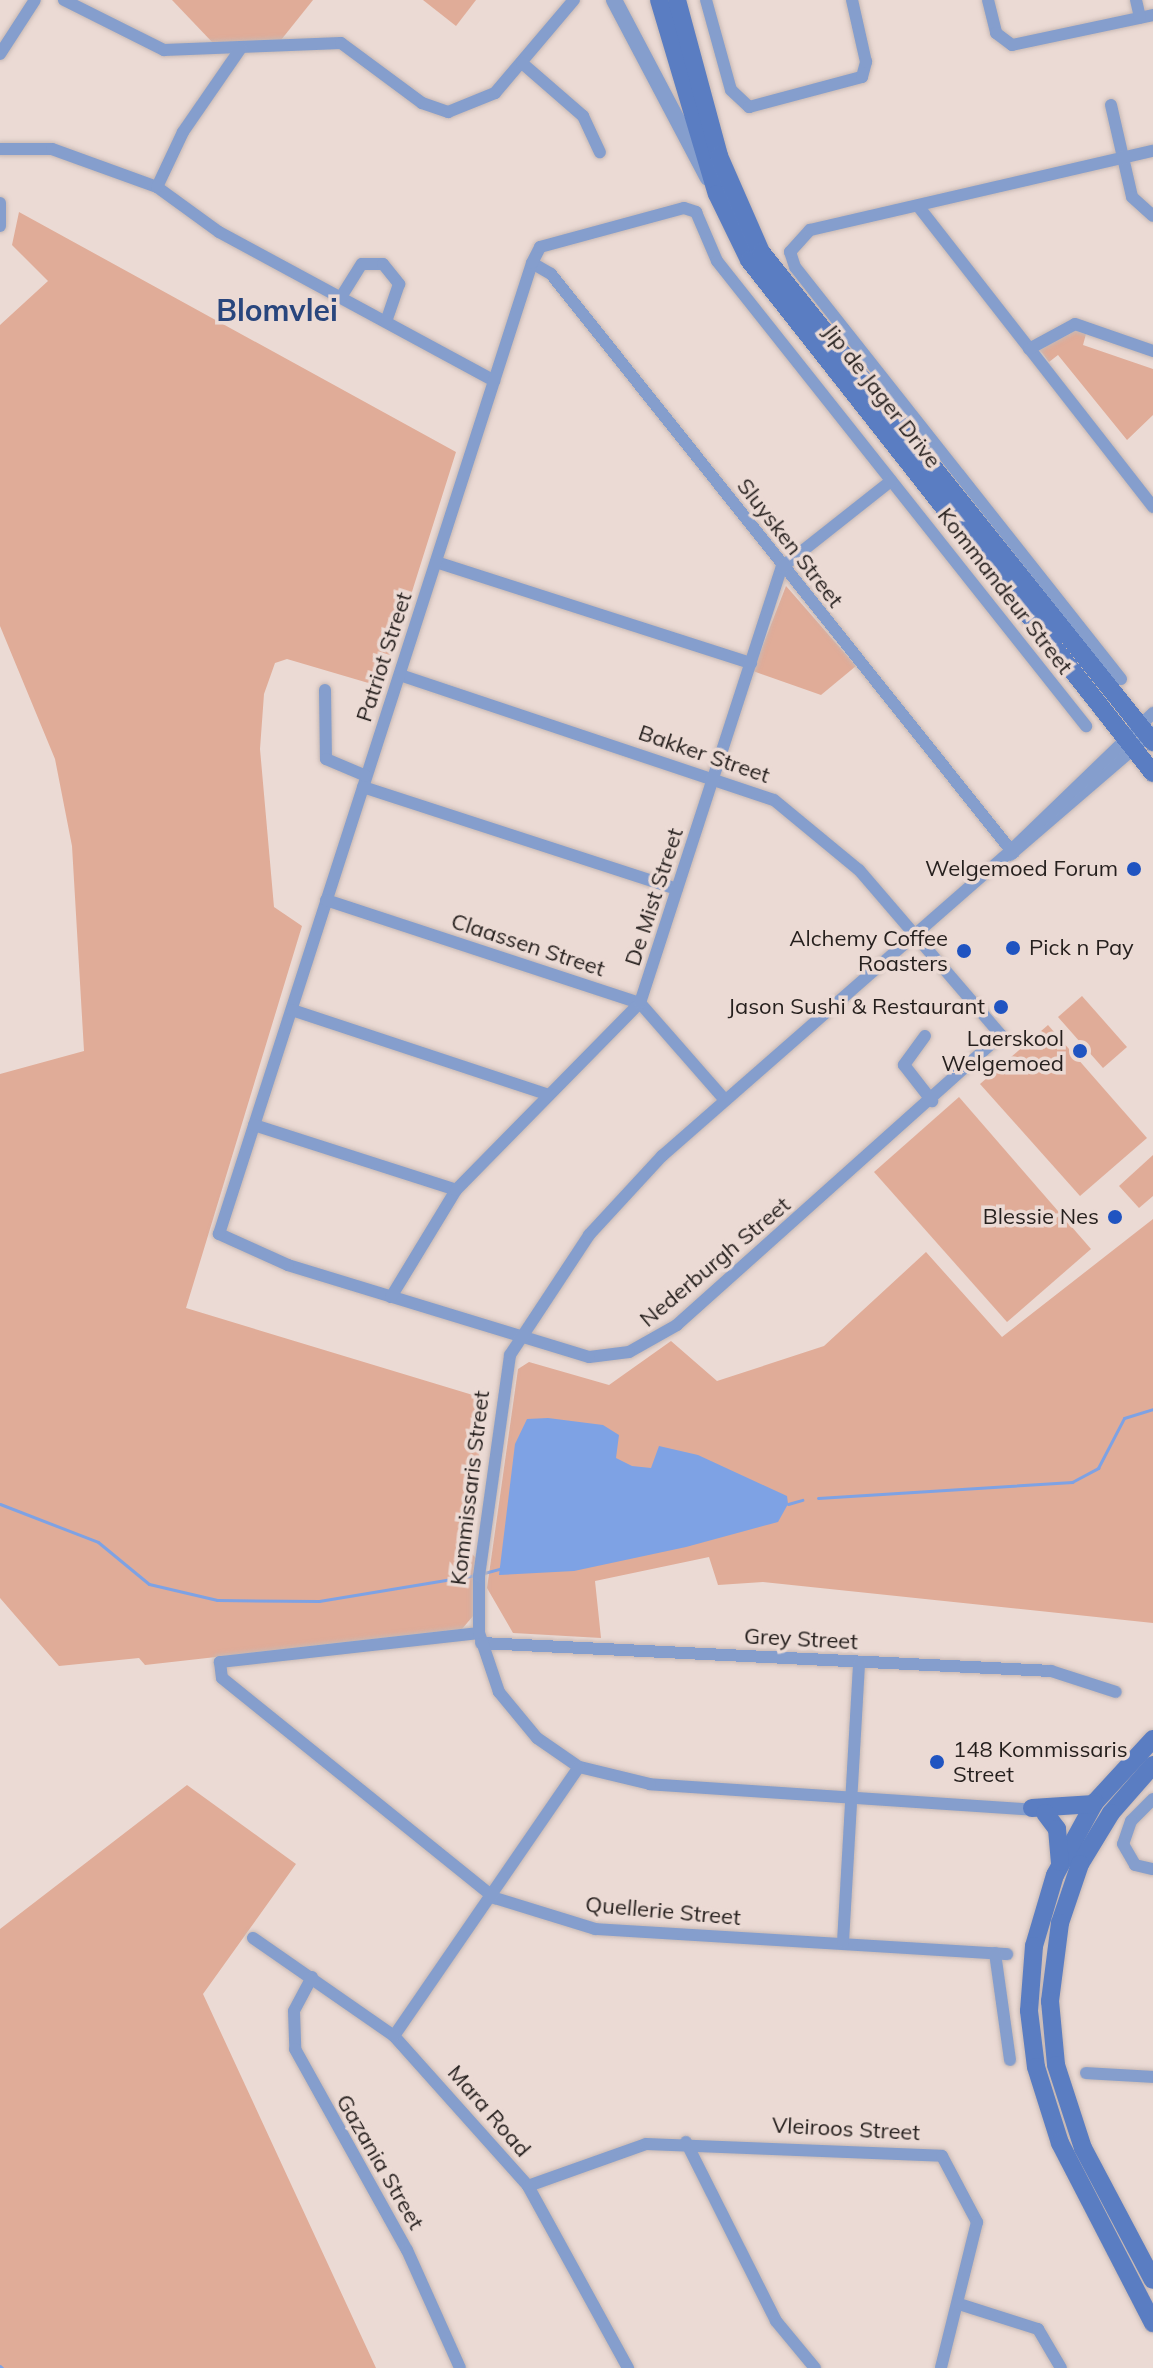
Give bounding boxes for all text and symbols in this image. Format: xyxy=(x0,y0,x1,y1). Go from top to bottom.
district label: Blomvlei xyxy=(216,292,338,328)
street label: Jip de Jager Drive xyxy=(818,319,946,473)
street label: Sluysken Street xyxy=(731,473,849,613)
street label: Kommandeur Street xyxy=(932,503,1078,679)
street label: Patriot Street xyxy=(351,589,417,725)
street label: Bakker Street xyxy=(635,719,773,789)
street label: De Mist Street xyxy=(619,825,689,969)
place label: Welgemoed Forum xyxy=(925,856,1118,882)
marker: Welgemoed Forum xyxy=(1125,860,1143,878)
street label: Claassen Street xyxy=(448,908,608,982)
place label: Alchemy Coffee Roasters xyxy=(789,925,948,976)
place label: Pick n Pay xyxy=(1029,935,1134,961)
marker: Pick n Pay xyxy=(1004,939,1022,957)
marker: Alchemy Coffee Roasters xyxy=(955,942,973,960)
place label: Jason Sushi & Restaurant xyxy=(728,994,985,1020)
marker: Jason Sushi & Restaurant xyxy=(992,998,1010,1016)
place label: Laerskool Welgemoed xyxy=(941,1025,1064,1076)
marker: Laerskool Welgemoed xyxy=(1071,1042,1089,1060)
street label: Nederburgh Street xyxy=(634,1191,796,1333)
place label: Blessie Nes xyxy=(983,1204,1099,1230)
marker: Blessie Nes xyxy=(1106,1208,1124,1226)
street label: Kommissaris Street xyxy=(445,1389,495,1587)
street label: Grey Street xyxy=(743,1623,859,1655)
place label: 148 Kommissaris Street xyxy=(953,1736,1128,1788)
marker: 148 Kommissaris Street xyxy=(928,1753,946,1771)
street label: Quellerie Street xyxy=(584,1891,742,1931)
street label: Mara Road xyxy=(442,2060,536,2162)
street label: Gazania Street xyxy=(331,2090,429,2234)
street label: Vleiroos Street xyxy=(771,2112,921,2146)

